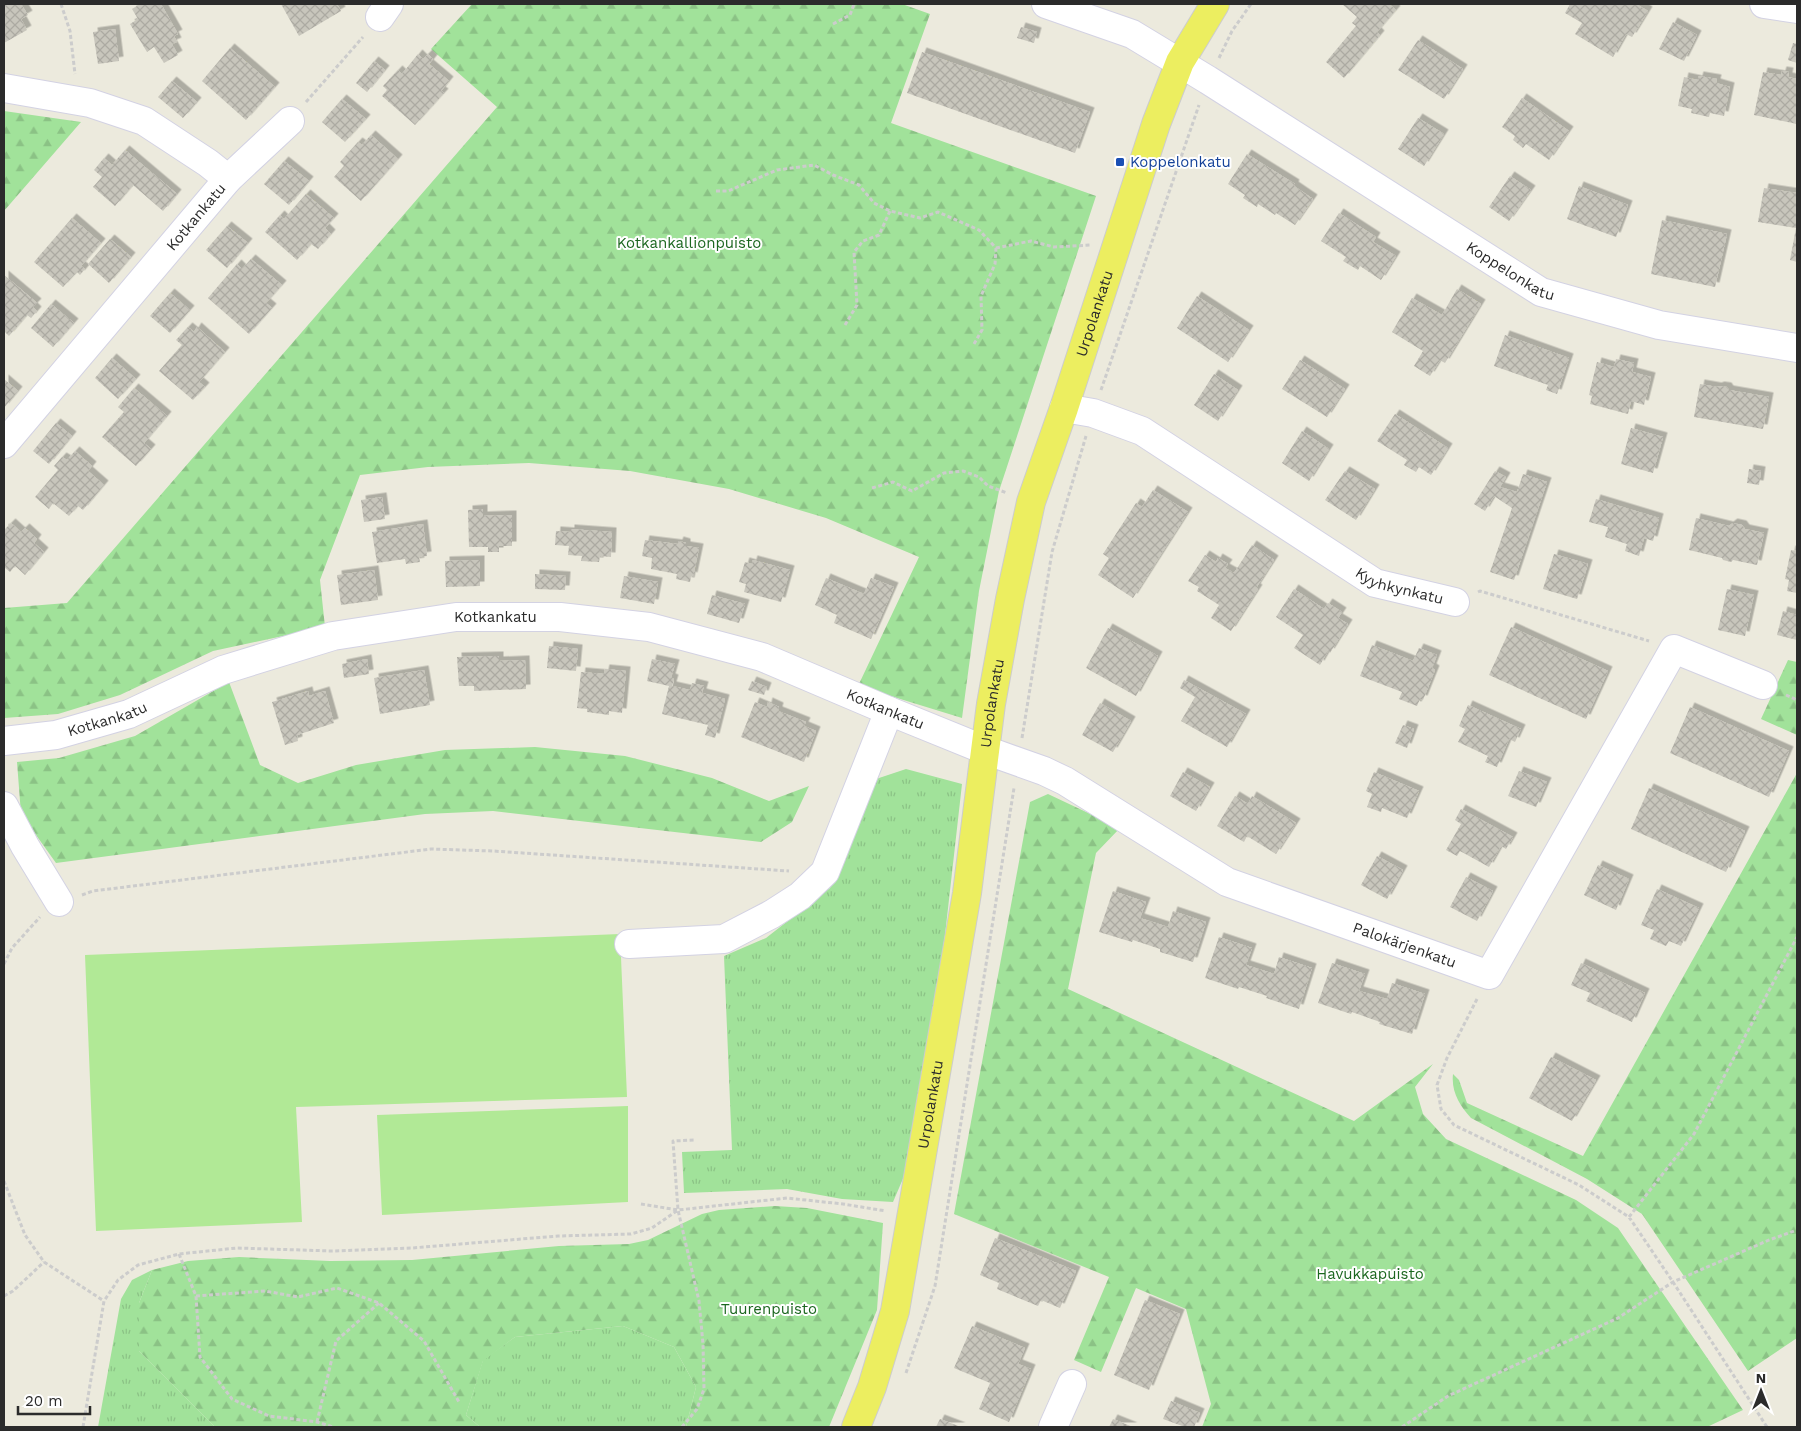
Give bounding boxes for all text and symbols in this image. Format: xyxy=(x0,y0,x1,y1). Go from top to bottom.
place label: Koppelonkatu xyxy=(1130,153,1231,171)
marker: Koppelonkatu xyxy=(1114,156,1126,168)
street label: Kotkankatu xyxy=(163,180,229,254)
park label: Kotkankallionpuisto xyxy=(617,234,761,252)
street label: Koppelonkatu xyxy=(1463,238,1557,304)
street label: Urpolankatu xyxy=(1072,268,1117,359)
street label: Kyyhkynkatu xyxy=(1352,564,1445,608)
street label: Kotkankatu xyxy=(454,608,537,626)
street label: Urpolankatu xyxy=(977,657,1008,749)
street label: Kotkankatu xyxy=(844,685,927,733)
street label: Kotkankatu xyxy=(65,698,150,740)
street label: Palokärjenkatu xyxy=(1351,918,1459,972)
street label: Urpolankatu xyxy=(914,1059,947,1150)
park label: Havukkapuisto xyxy=(1316,1265,1424,1283)
park label: Tuurenpuisto xyxy=(721,1300,817,1318)
north arrow xyxy=(1736,1366,1786,1416)
text: N xyxy=(1756,1370,1766,1386)
scale bar xyxy=(18,1384,90,1416)
text: 20 m xyxy=(25,1392,63,1410)

